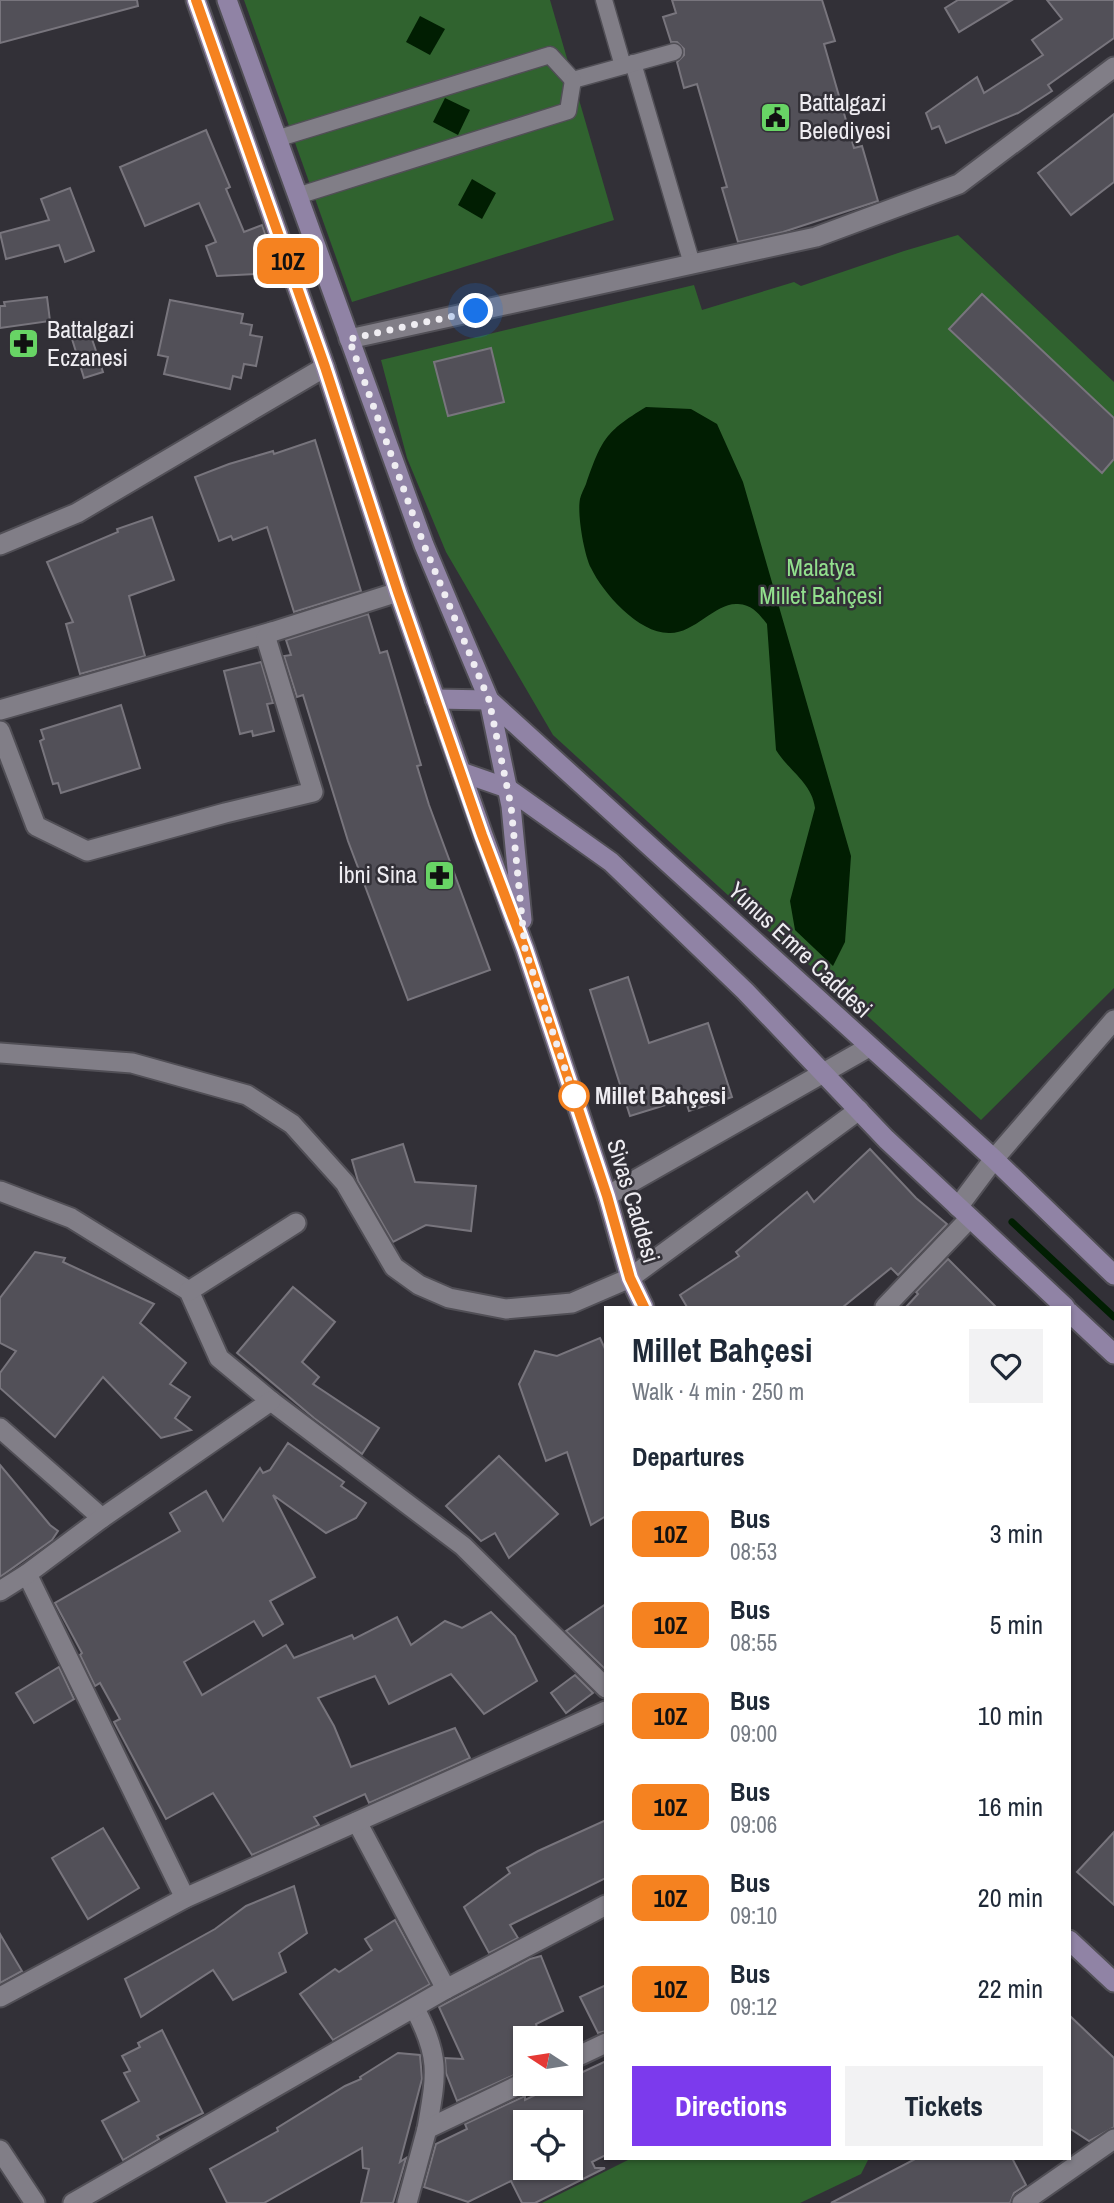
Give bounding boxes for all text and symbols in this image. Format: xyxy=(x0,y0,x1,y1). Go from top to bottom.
place label: Battalgazi Belediyesi xyxy=(799,86,891,146)
public building icon: Battalgazi Belediyesi xyxy=(759,100,793,134)
line badge: 10Z xyxy=(248,238,328,284)
text: 10Z xyxy=(271,245,305,277)
your location xyxy=(458,293,493,328)
place label: Battalgazi Eczanesi xyxy=(47,313,135,373)
pharmacy icon: Battalgazi Eczanesi xyxy=(7,327,41,361)
park label: Malatya Millet Bahçesi xyxy=(759,551,883,611)
place label: İbni Sina xyxy=(338,858,417,890)
pharmacy icon: İbni Sina xyxy=(423,858,457,892)
street label: Yunus Emre Caddesi xyxy=(722,874,880,1024)
place label: Millet Bahçesi xyxy=(595,1079,726,1111)
marker: Millet Bahçesi xyxy=(559,1081,589,1111)
street label: Sivas Caddesi xyxy=(600,1135,668,1267)
text: Millet Bahçesi xyxy=(632,1328,812,1372)
button: heart xyxy=(969,1329,1043,1403)
text: Walk · 4 min · 250 m xyxy=(632,1376,804,1407)
text: Departures xyxy=(632,1439,745,1474)
text: Bus xyxy=(730,1501,770,1536)
text: 3 min xyxy=(990,1516,1043,1551)
text: 10Z xyxy=(654,1518,687,1550)
text: 08:53 xyxy=(730,1536,777,1567)
text: Bus xyxy=(730,1592,770,1627)
text: 5 min xyxy=(990,1607,1043,1642)
text: 10Z xyxy=(654,1609,687,1641)
text: 08:55 xyxy=(730,1627,777,1658)
text: Bus xyxy=(730,1683,770,1718)
text: 10 min xyxy=(978,1698,1043,1733)
text: 10Z xyxy=(654,1700,687,1732)
text: 09:00 xyxy=(730,1718,777,1749)
text: Bus xyxy=(730,1774,770,1809)
text: 16 min xyxy=(978,1789,1043,1824)
text: 10Z xyxy=(654,1791,687,1823)
text: 09:06 xyxy=(730,1809,777,1840)
text: Bus xyxy=(730,1865,770,1900)
text: 20 min xyxy=(978,1880,1043,1915)
text: 10Z xyxy=(654,1882,687,1914)
text: 09:10 xyxy=(730,1900,777,1931)
text: Bus xyxy=(730,1956,770,1991)
text: 22 min xyxy=(978,1971,1043,2006)
text: 10Z xyxy=(654,1973,687,2005)
text: 09:12 xyxy=(730,1991,777,2022)
north arrow xyxy=(513,2026,583,2096)
map controls xyxy=(513,2026,583,2180)
button: Directions xyxy=(632,2066,831,2146)
button: Tickets xyxy=(845,2066,1043,2146)
button: locate xyxy=(513,2110,583,2180)

